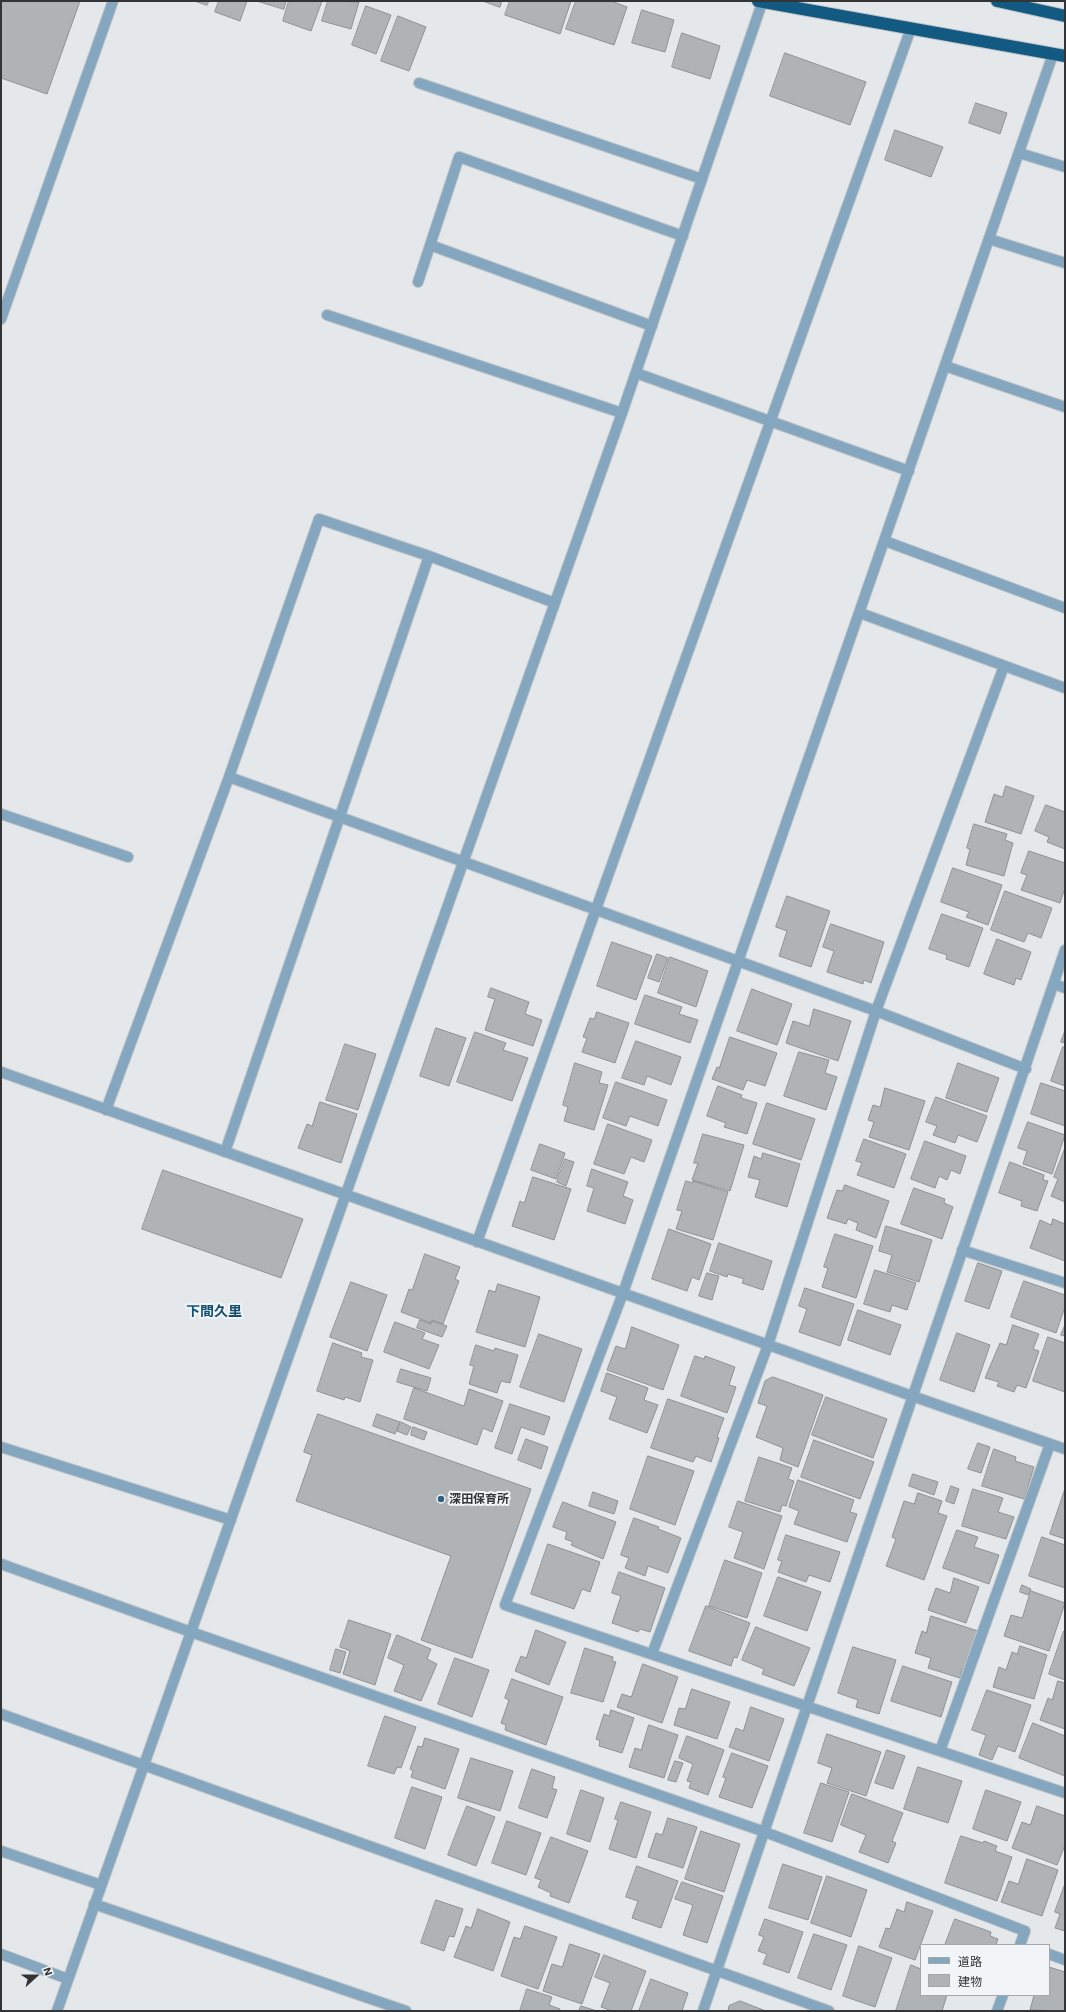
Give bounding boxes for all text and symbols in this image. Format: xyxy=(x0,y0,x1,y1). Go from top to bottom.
district label: 下間久里 xyxy=(186,1304,242,1320)
place label: 深田保育所 xyxy=(449,1492,509,1506)
marker: 深田保育所 xyxy=(436,1494,446,1504)
legend xyxy=(920,1944,1050,1996)
text: 道路 xyxy=(958,1955,982,1969)
north arrow xyxy=(16,1956,56,1996)
text: N xyxy=(40,1965,55,1978)
text: 建物 xyxy=(958,1975,982,1989)

